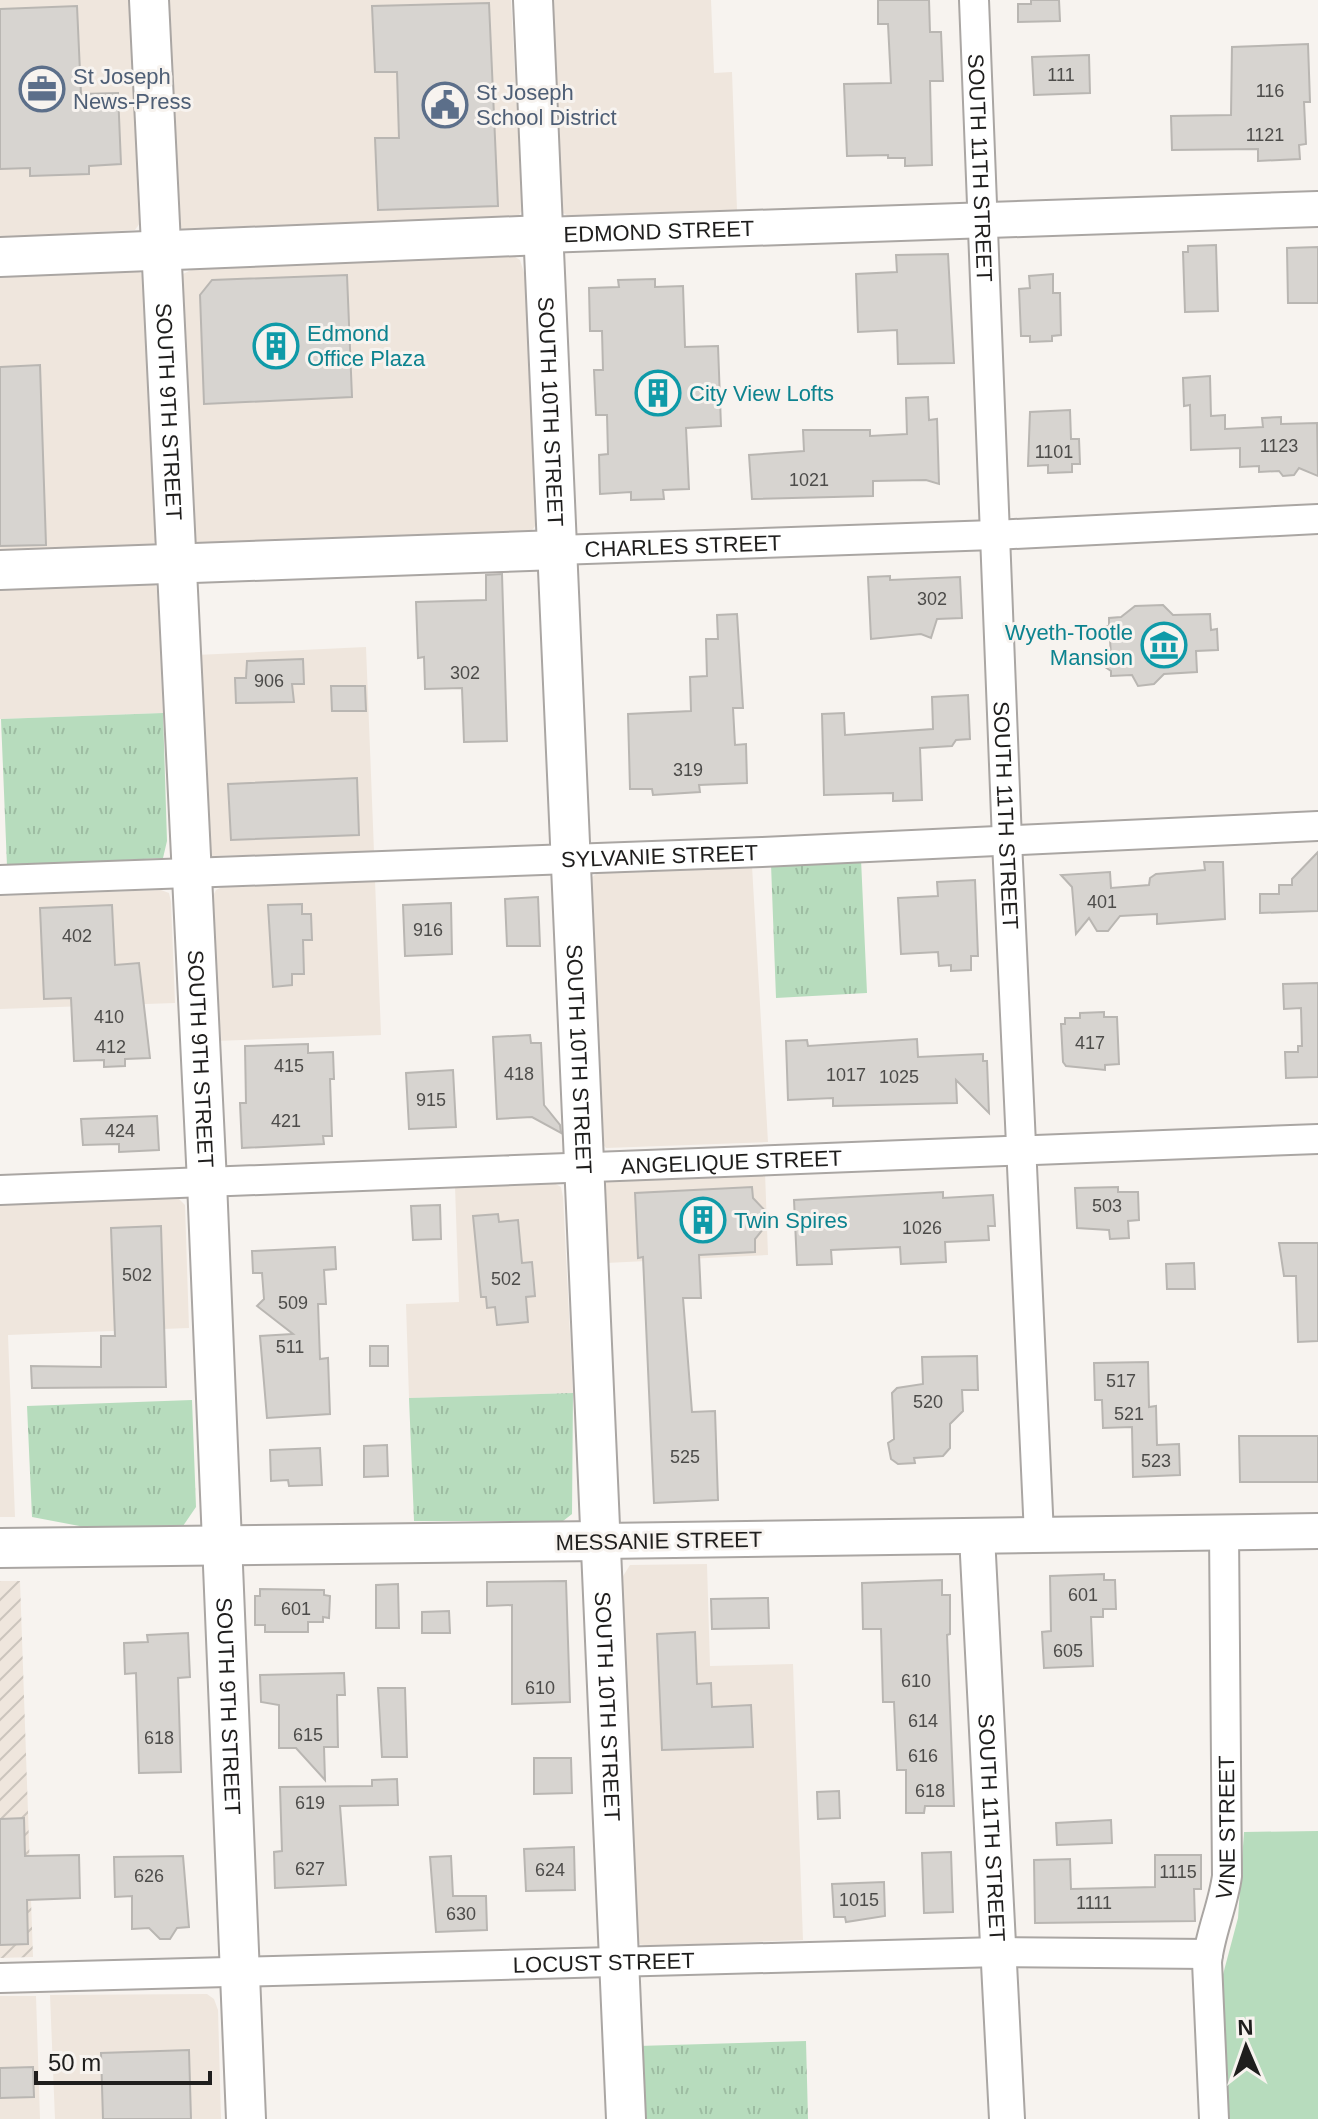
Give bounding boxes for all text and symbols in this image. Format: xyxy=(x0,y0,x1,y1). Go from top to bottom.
street label: SOUTH 11TH STREET xyxy=(964,53,998,282)
place label: St Joseph News-Press xyxy=(73,64,192,114)
office icon: St Joseph News-Press xyxy=(18,65,66,113)
house number: 111 xyxy=(1047,65,1075,85)
place label: St Joseph School District xyxy=(476,80,617,130)
public building icon: St Joseph School District xyxy=(421,81,469,129)
house number: 116 xyxy=(1256,81,1284,101)
house number: 1121 xyxy=(1246,125,1284,145)
street label: EDMOND STREET xyxy=(563,215,755,247)
street label: SOUTH 10TH STREET xyxy=(534,296,569,527)
street label: SOUTH 9TH STREET xyxy=(151,302,187,521)
place label: Edmond Office Plaza xyxy=(307,321,426,371)
building icon: Edmond Office Plaza xyxy=(252,322,300,370)
building icon: City View Lofts xyxy=(634,369,682,417)
place label: City View Lofts xyxy=(689,381,834,406)
house number: 1123 xyxy=(1260,436,1298,456)
house number: 1101 xyxy=(1035,442,1073,462)
house number: 1021 xyxy=(789,470,829,490)
street label: CHARLES STREET xyxy=(584,530,782,562)
house number: 302 xyxy=(917,589,947,609)
place label: Wyeth-Tootle Mansion xyxy=(1005,620,1133,670)
museum icon: Wyeth-Tootle Mansion xyxy=(1140,621,1188,669)
house number: 302 xyxy=(450,663,480,683)
house number: 906 xyxy=(254,671,284,691)
street label: SOUTH 11TH STREET xyxy=(989,701,1024,930)
house number: 319 xyxy=(673,760,703,780)
street label: SYLVANIE STREET xyxy=(560,840,759,872)
house number: 401 xyxy=(1087,892,1117,912)
house number: 916 xyxy=(413,920,443,940)
house number: 402 xyxy=(62,926,92,946)
street label: SOUTH 10TH STREET xyxy=(562,944,597,1174)
street label: SOUTH 9TH STREET xyxy=(183,949,219,1168)
house number: 410 xyxy=(94,1007,124,1027)
house number: 417 xyxy=(1075,1033,1105,1053)
house number: 412 xyxy=(96,1037,126,1057)
house number: 415 xyxy=(274,1056,304,1076)
house number: 418 xyxy=(504,1064,534,1084)
house number: 1017 xyxy=(826,1065,866,1085)
house number: 1025 xyxy=(879,1067,919,1087)
house number: 915 xyxy=(416,1090,446,1110)
house number: 421 xyxy=(271,1111,301,1131)
house number: 424 xyxy=(105,1121,135,1141)
street label: ANGELIQUE STREET xyxy=(620,1145,843,1178)
building icon: Twin Spires xyxy=(679,1196,727,1244)
house number: 503 xyxy=(1092,1196,1122,1216)
place label: Twin Spires xyxy=(734,1208,848,1233)
house number: 1026 xyxy=(902,1218,942,1238)
house number: 502 xyxy=(122,1265,152,1285)
house number: 502 xyxy=(491,1269,521,1289)
house number: 509 xyxy=(278,1293,308,1313)
house number: 511 xyxy=(276,1337,304,1357)
house number: 517 xyxy=(1106,1371,1136,1391)
house number: 520 xyxy=(913,1392,943,1412)
house number: 521 xyxy=(1114,1404,1144,1424)
house number: 525 xyxy=(670,1447,700,1467)
house number: 523 xyxy=(1141,1451,1171,1471)
street label: MESSANIE STREET xyxy=(556,1527,762,1555)
house number: 601 xyxy=(1068,1585,1098,1605)
street label: SOUTH 10TH STREET xyxy=(590,1591,625,1822)
street label: SOUTH 9TH STREET xyxy=(212,1597,246,1815)
house number: 601 xyxy=(281,1599,311,1619)
house number: 605 xyxy=(1053,1641,1083,1661)
house number: 610 xyxy=(901,1671,931,1691)
house number: 610 xyxy=(525,1678,555,1698)
house number: 614 xyxy=(908,1711,938,1731)
street label: SOUTH 11TH STREET xyxy=(974,1713,1010,1942)
house number: 615 xyxy=(293,1725,323,1745)
house number: 618 xyxy=(144,1728,174,1748)
house number: 616 xyxy=(908,1746,938,1766)
street label: VINE STREET xyxy=(1210,1755,1240,1902)
house number: 618 xyxy=(915,1781,945,1801)
house number: 619 xyxy=(295,1793,325,1813)
house number: 627 xyxy=(295,1859,325,1879)
house number: 624 xyxy=(535,1860,565,1880)
house number: 1115 xyxy=(1159,1862,1197,1882)
house number: 626 xyxy=(134,1866,164,1886)
house number: 1015 xyxy=(839,1890,879,1910)
house number: 1111 xyxy=(1076,1893,1112,1913)
house number: 630 xyxy=(446,1904,476,1924)
street label: LOCUST STREET xyxy=(513,1947,695,1977)
north arrow xyxy=(1206,2007,1286,2087)
text: N xyxy=(1237,2015,1254,2040)
scale bar xyxy=(36,2035,210,2085)
text: 50 m xyxy=(48,2049,101,2076)

